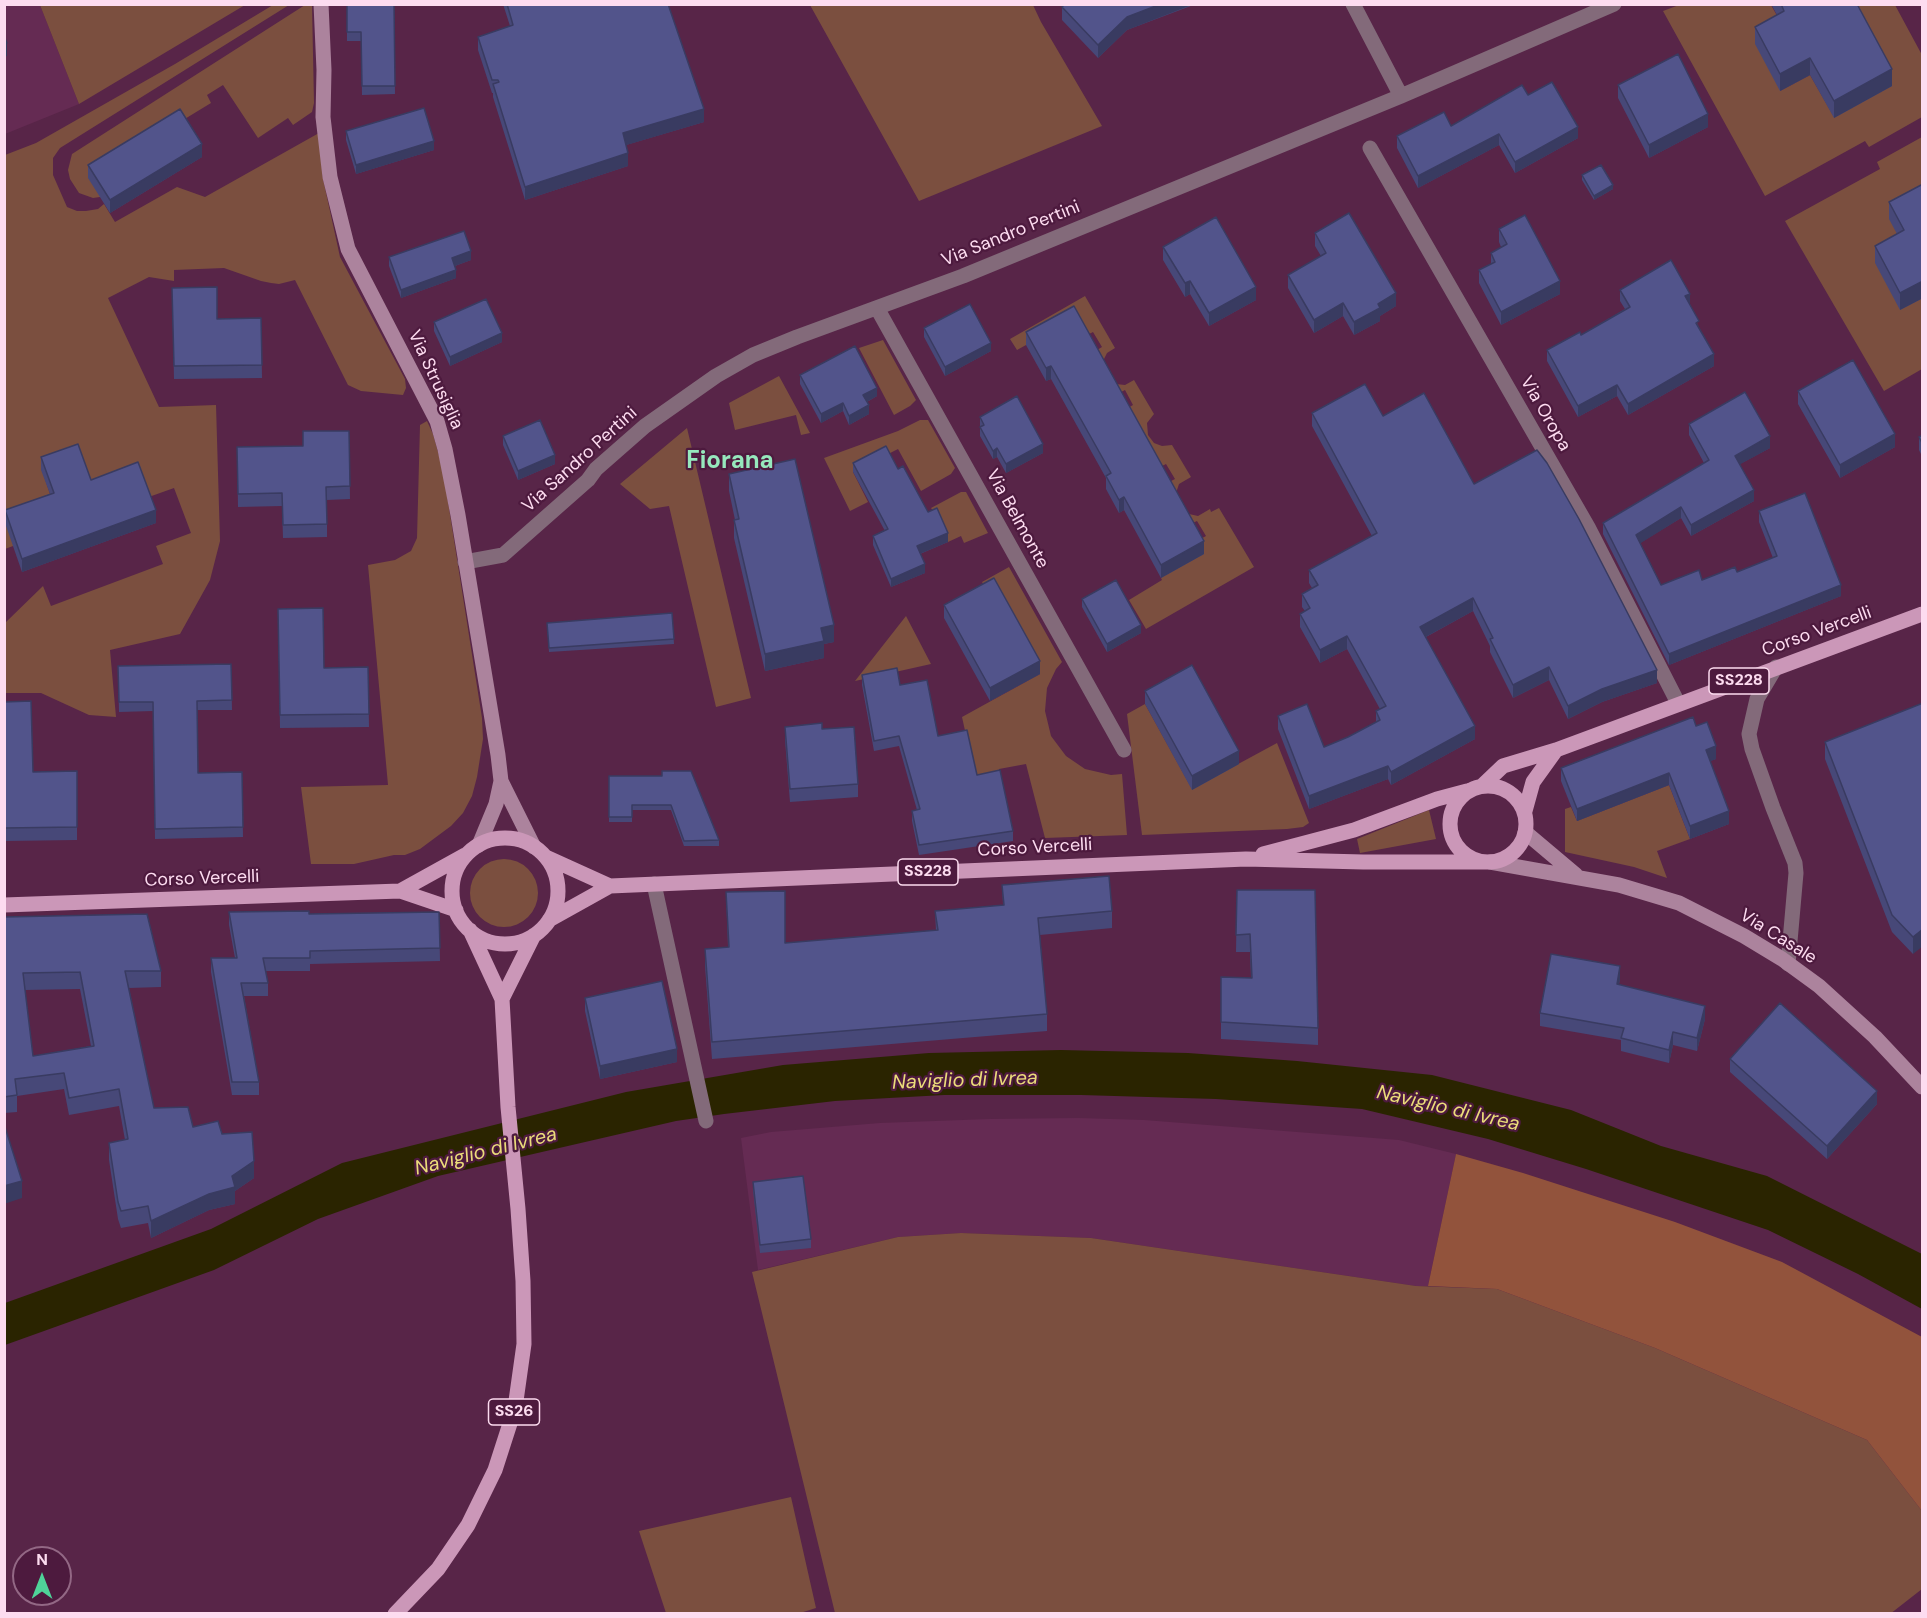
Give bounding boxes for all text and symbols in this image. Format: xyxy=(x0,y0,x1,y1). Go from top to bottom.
street label: Via Sandro Pertini xyxy=(939,196,1083,272)
street label: Via Strusiglia xyxy=(403,327,467,433)
street label: Via Oropa xyxy=(1515,373,1575,455)
street label: Via Sandro Pertini xyxy=(518,403,642,517)
district label: Fiorana xyxy=(686,448,774,476)
street label: Via Belmonte xyxy=(981,466,1053,572)
street label: Corso Vercelli xyxy=(1759,602,1875,662)
road number: SS228 xyxy=(1709,668,1769,694)
street label: Corso Vercelli xyxy=(977,834,1093,862)
road number: SS228 xyxy=(898,859,958,885)
street label: Corso Vercelli xyxy=(144,866,260,892)
street label: Via Casale xyxy=(1736,905,1820,969)
water label: Naviglio di Ivrea xyxy=(892,1066,1038,1096)
water label: Naviglio di Ivrea xyxy=(1374,1081,1522,1137)
water label: Naviglio di Ivrea xyxy=(412,1123,560,1181)
road number: SS26 xyxy=(488,1399,540,1425)
north arrow xyxy=(12,1546,72,1606)
text: N xyxy=(36,1549,48,1570)

